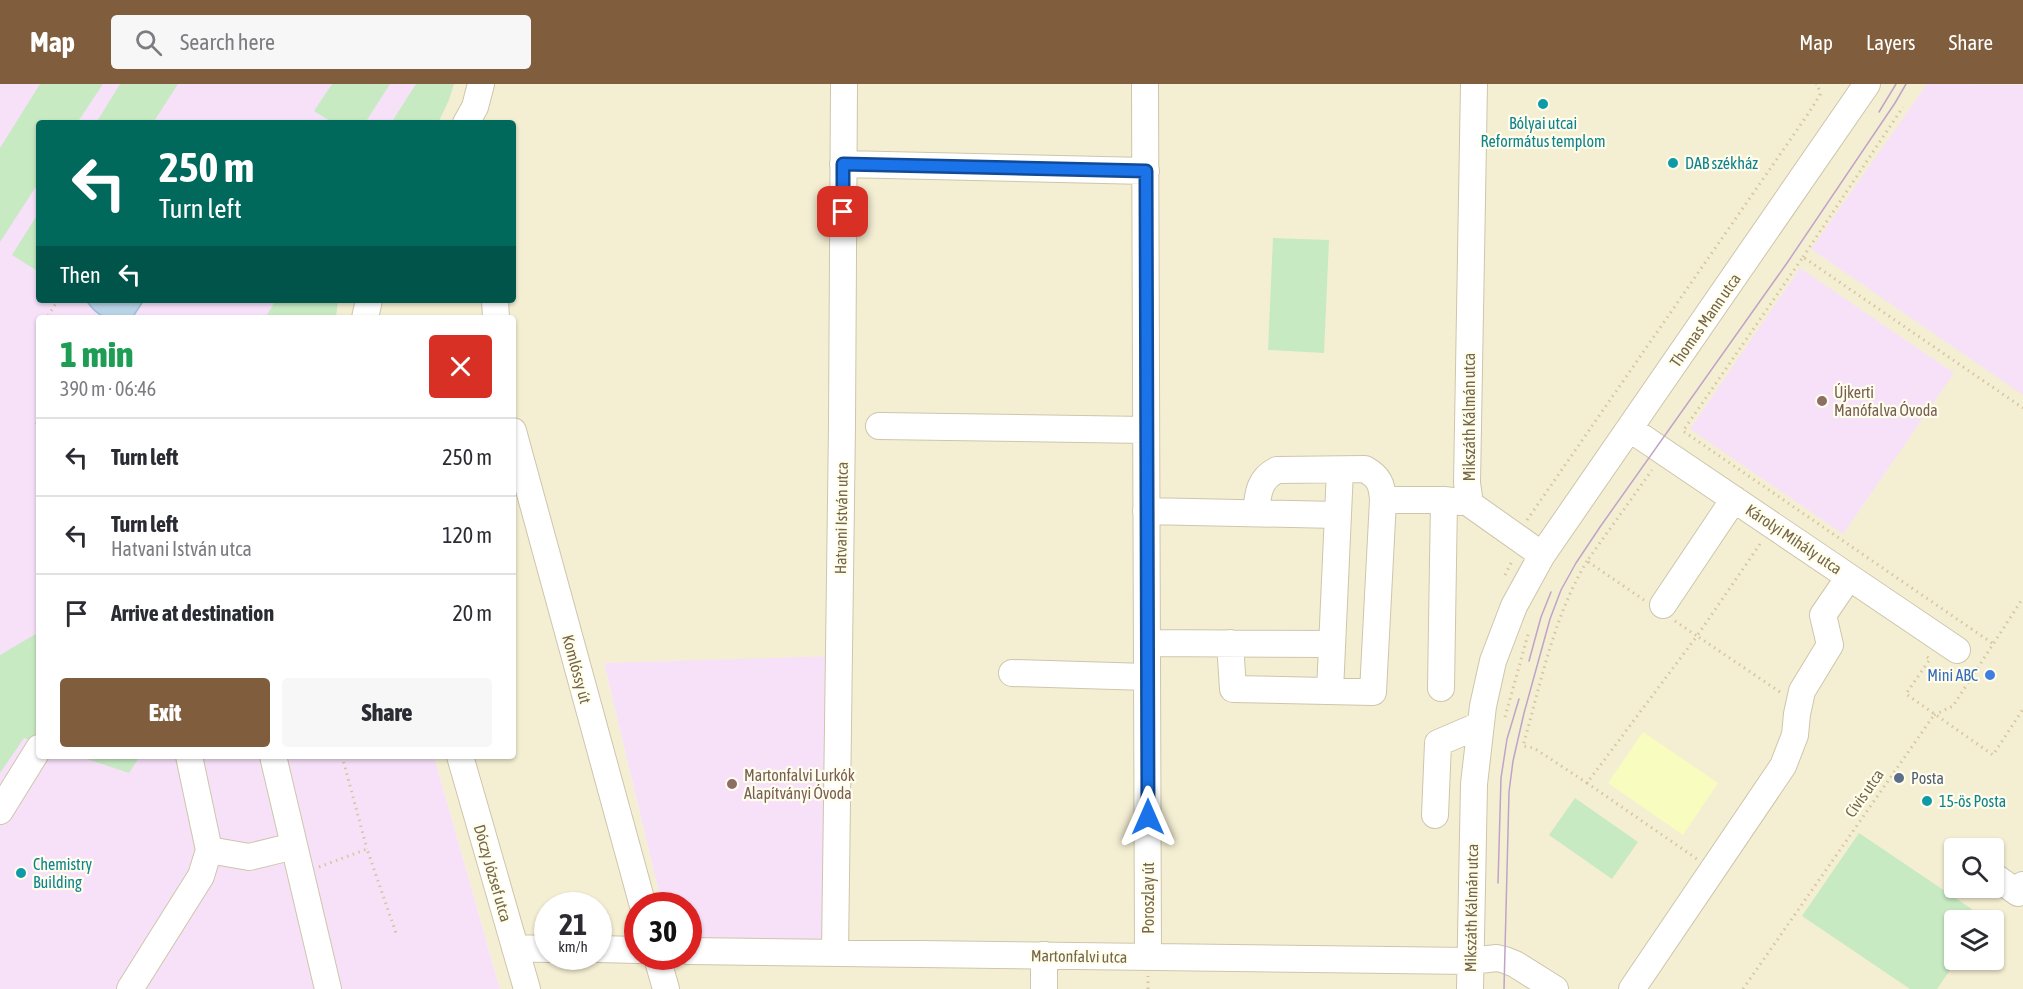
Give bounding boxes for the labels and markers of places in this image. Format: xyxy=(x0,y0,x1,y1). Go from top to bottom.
marker: Bólyai utcai Református templom xyxy=(1536,97,1550,111)
place label: Bólyai utcai Református templom xyxy=(1481,114,1606,151)
place label: DAB székház xyxy=(1685,154,1758,172)
marker: DAB székház xyxy=(1666,156,1680,170)
pin xyxy=(817,186,868,237)
place label: Újkerti Manófalva Óvoda xyxy=(1834,383,1938,419)
marker: Újkerti Manófalva Óvoda xyxy=(1815,394,1829,408)
place label: Mini ABC xyxy=(1927,666,1978,684)
marker: Mini ABC xyxy=(1983,668,1997,682)
place label: Martonfalvi Lurkók Alapítványi Óvoda xyxy=(744,766,855,803)
place label: Posta xyxy=(1911,769,1944,787)
marker: Posta xyxy=(1892,771,1906,785)
marker: Martonfalvi Lurkók Alapítványi Óvoda xyxy=(725,777,739,791)
place label: 15-ös Posta xyxy=(1939,792,2006,810)
marker: 15-ös Posta xyxy=(1920,794,1934,808)
place label: Chemistry Building xyxy=(33,855,92,892)
marker: Chemistry Building xyxy=(14,866,28,880)

